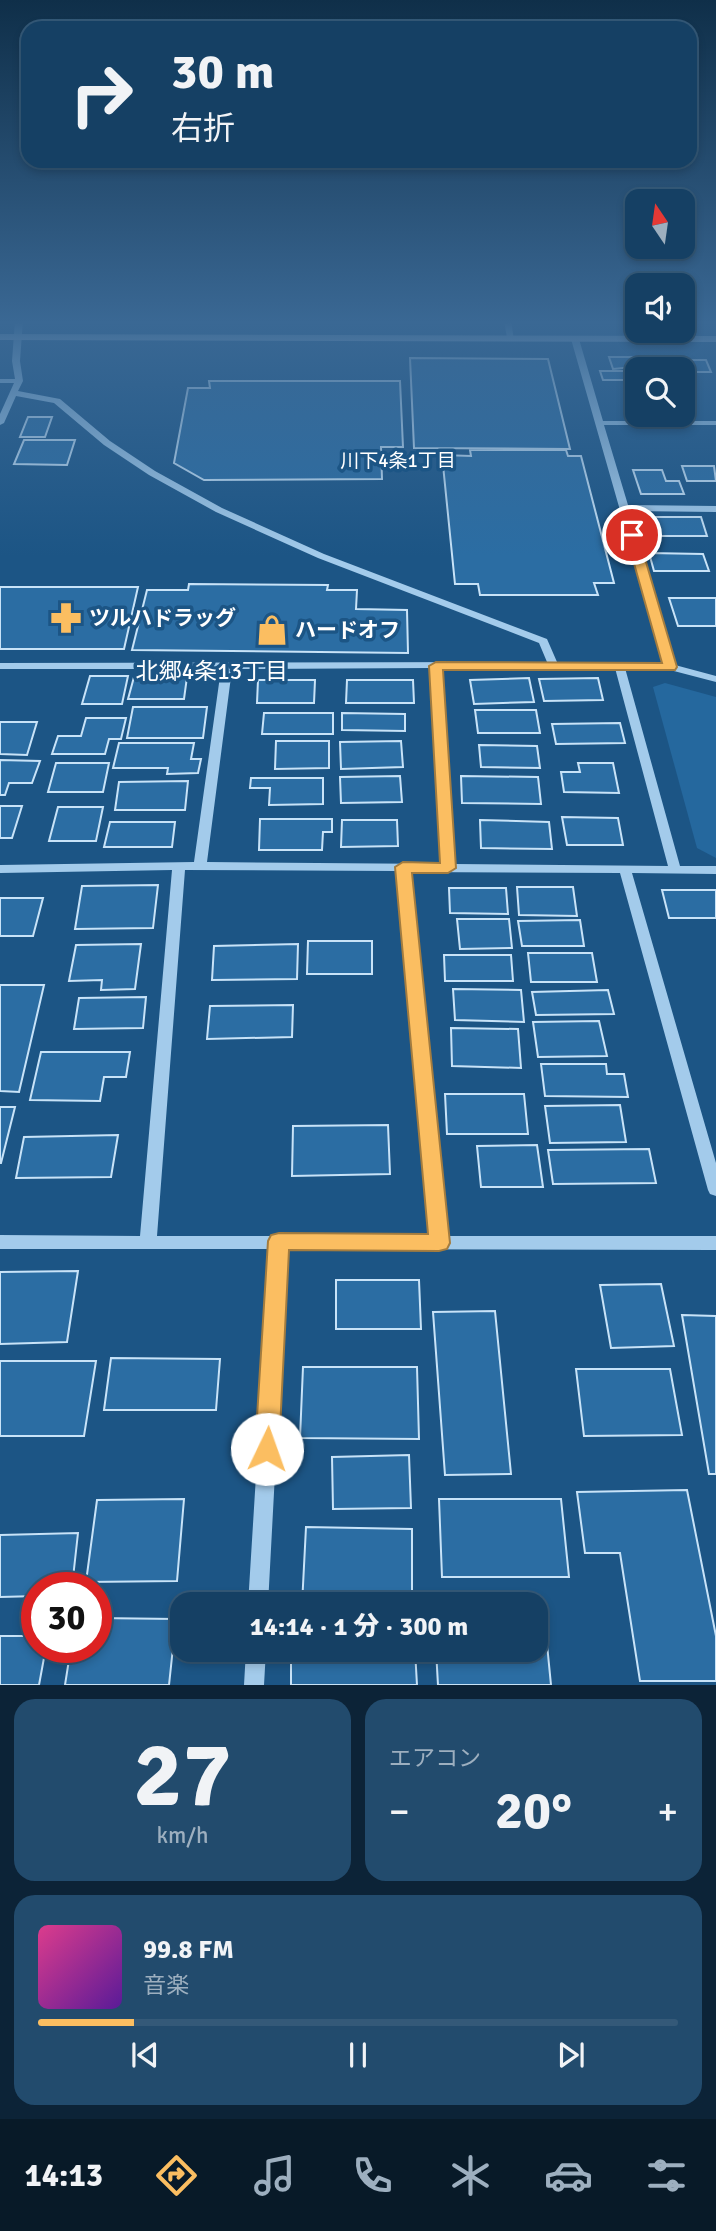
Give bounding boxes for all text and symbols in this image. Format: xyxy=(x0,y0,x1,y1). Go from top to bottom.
text: 30 m xyxy=(171,42,274,102)
icon: right xyxy=(56,49,147,140)
text: 右折 xyxy=(171,109,235,148)
north arrow xyxy=(625,189,695,259)
map controls xyxy=(625,189,695,427)
button: sound xyxy=(625,273,695,343)
button: search xyxy=(625,357,695,427)
district label: 川下4条1丁目 xyxy=(340,449,456,473)
pin xyxy=(602,505,662,565)
icon: arrive xyxy=(613,516,651,554)
pharmacy icon: ツルハドラッグ xyxy=(49,601,83,635)
place label: ツルハドラッグ xyxy=(89,605,236,631)
shop icon: ハードオフ xyxy=(255,613,289,647)
place label: ハードオフ xyxy=(295,617,400,643)
district label: 北郷4条13丁目 xyxy=(136,657,288,686)
position arrow xyxy=(230,1412,304,1486)
speed limit sign: 30 xyxy=(21,1572,112,1663)
text: 14:14 · 1 分 · 300 m xyxy=(250,1611,468,1643)
text: 27 xyxy=(133,1719,232,1832)
text: エアコン xyxy=(389,1744,481,1773)
text: 20° xyxy=(495,1779,572,1843)
text: − xyxy=(389,1788,410,1835)
text: + xyxy=(657,1788,678,1835)
text: km/h xyxy=(156,1821,209,1850)
text: 99.8 FM xyxy=(143,1934,234,1966)
text: 音楽 xyxy=(143,1971,189,2000)
icon: previous xyxy=(126,2036,164,2074)
icon: pause xyxy=(339,2036,377,2074)
icon: next xyxy=(552,2036,590,2074)
icon: directions xyxy=(152,2151,201,2200)
icon: music xyxy=(250,2151,299,2200)
icon: phone xyxy=(348,2151,397,2200)
icon: climate xyxy=(446,2151,495,2200)
icon: car xyxy=(544,2151,593,2200)
icon: filters xyxy=(642,2151,691,2200)
text: 14:13 xyxy=(25,2156,103,2195)

